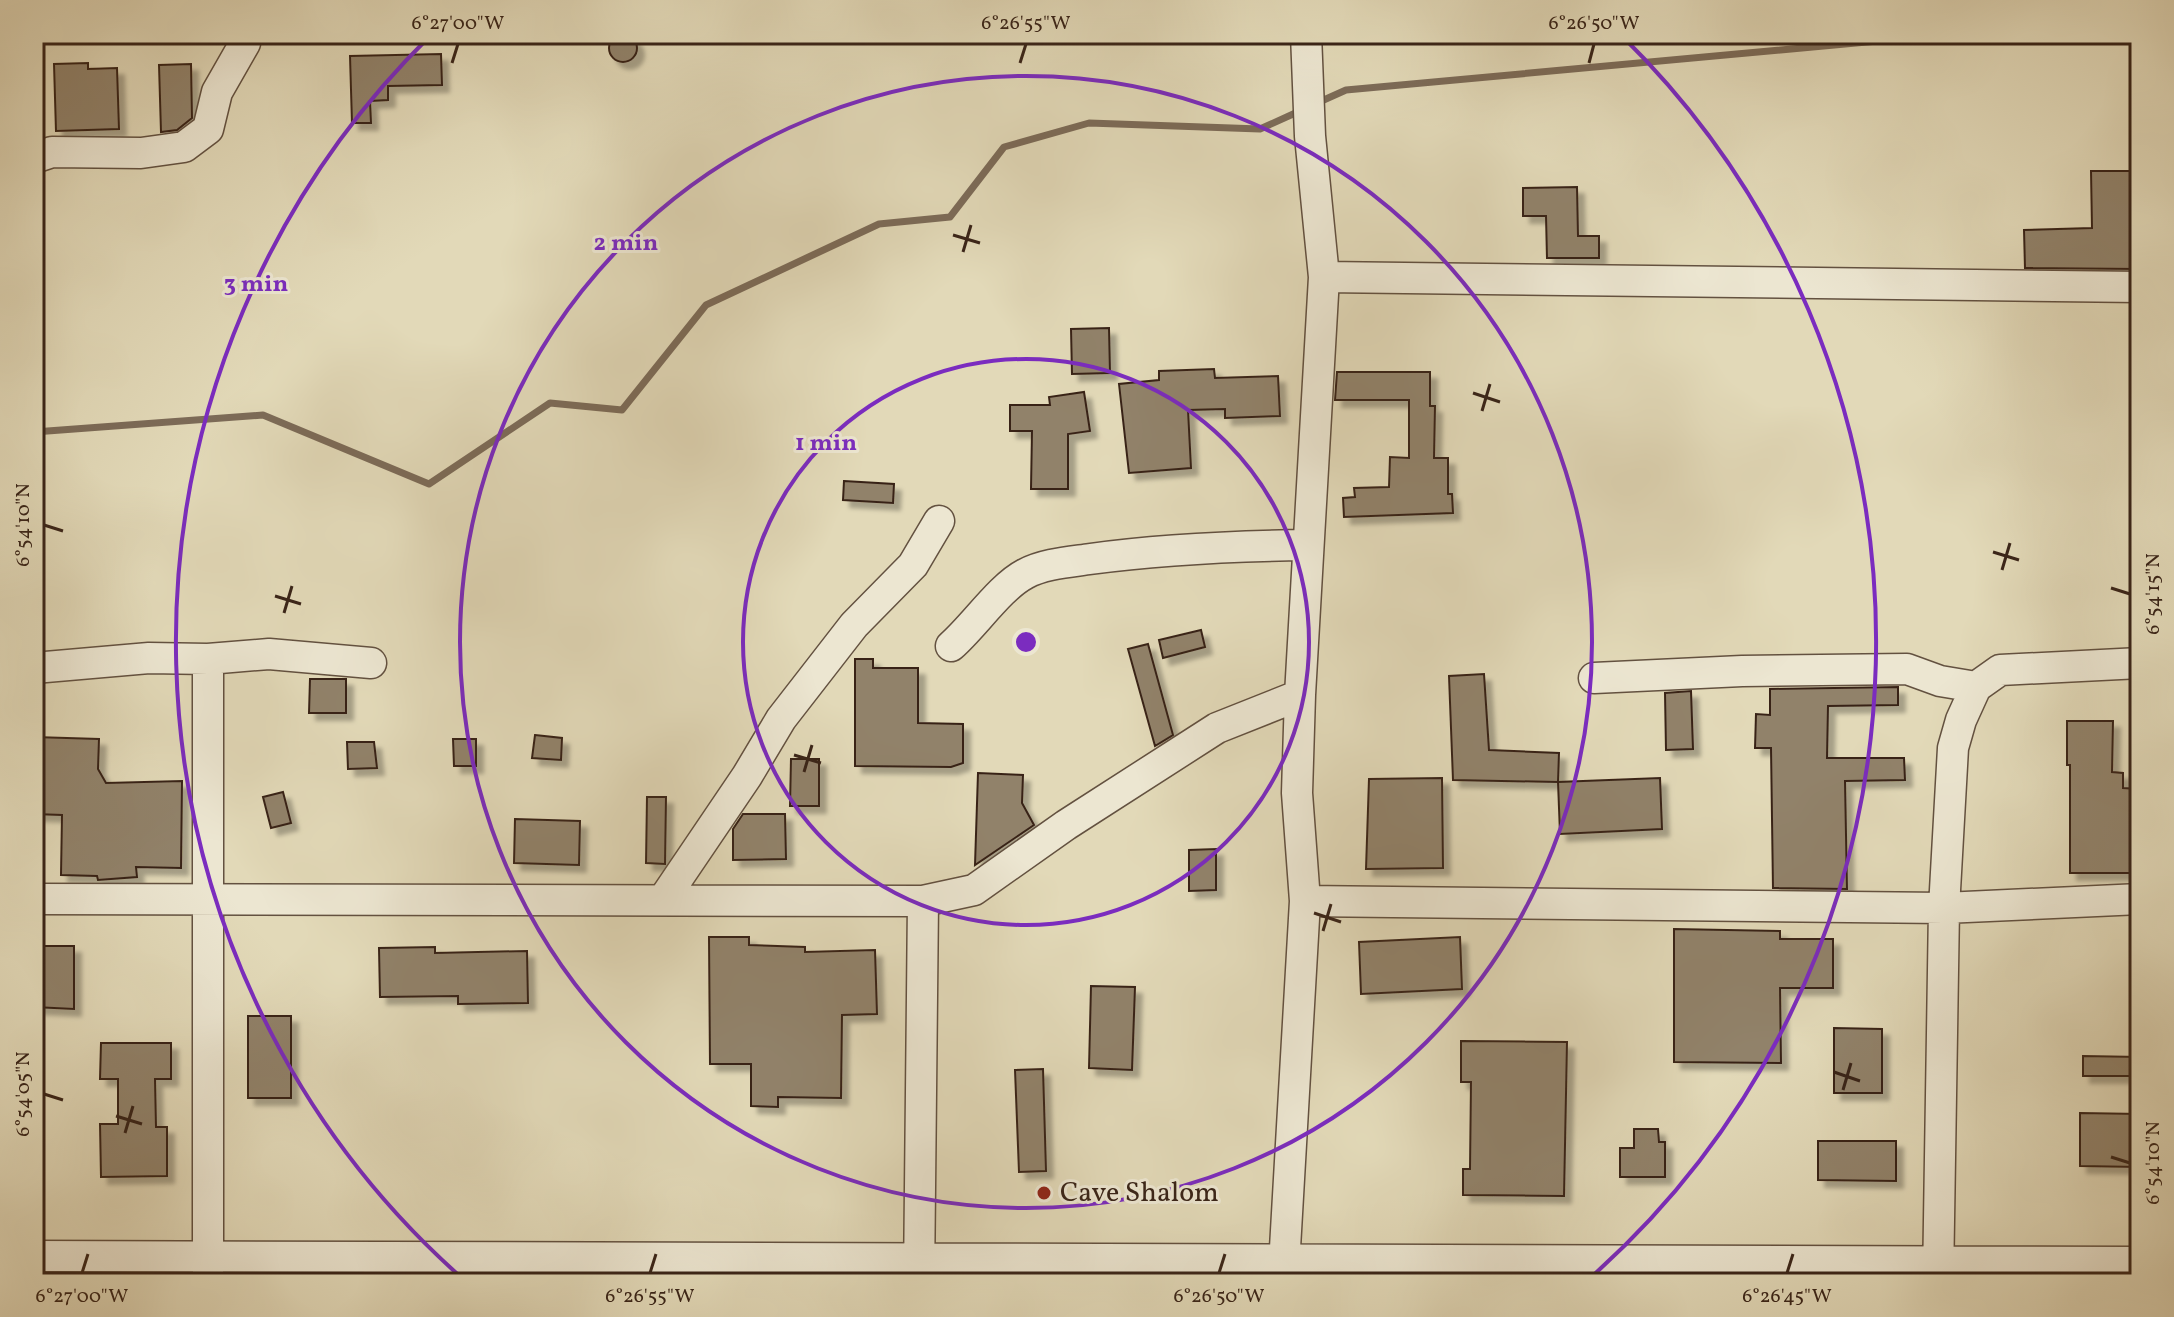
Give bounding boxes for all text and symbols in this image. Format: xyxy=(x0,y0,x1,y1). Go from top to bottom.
text: 6°27'00"W xyxy=(412,10,504,38)
text: 6°26'55"W xyxy=(981,10,1071,38)
text: 6°26'50"W xyxy=(1549,10,1639,38)
text: 2 min xyxy=(594,227,659,261)
text: 3 min xyxy=(224,268,288,302)
text: 1 min xyxy=(795,427,857,461)
text: 6°54'10"N xyxy=(10,483,38,567)
text: 6°54'15"N xyxy=(2140,553,2168,635)
centre of rings xyxy=(1012,628,1040,656)
text: 6°54'05"N xyxy=(10,1051,38,1137)
text: 6°54'10"N xyxy=(2140,1121,2168,1205)
place label: Cave Shalom xyxy=(1060,1174,1219,1213)
marker: Cave Shalom xyxy=(1035,1184,1053,1202)
text: 6°27'00"W xyxy=(36,1283,128,1311)
text: 6°26'55"W xyxy=(605,1283,695,1311)
text: 6°26'50"W xyxy=(1174,1283,1264,1311)
text: 6°26'45"W xyxy=(1742,1283,1832,1311)

